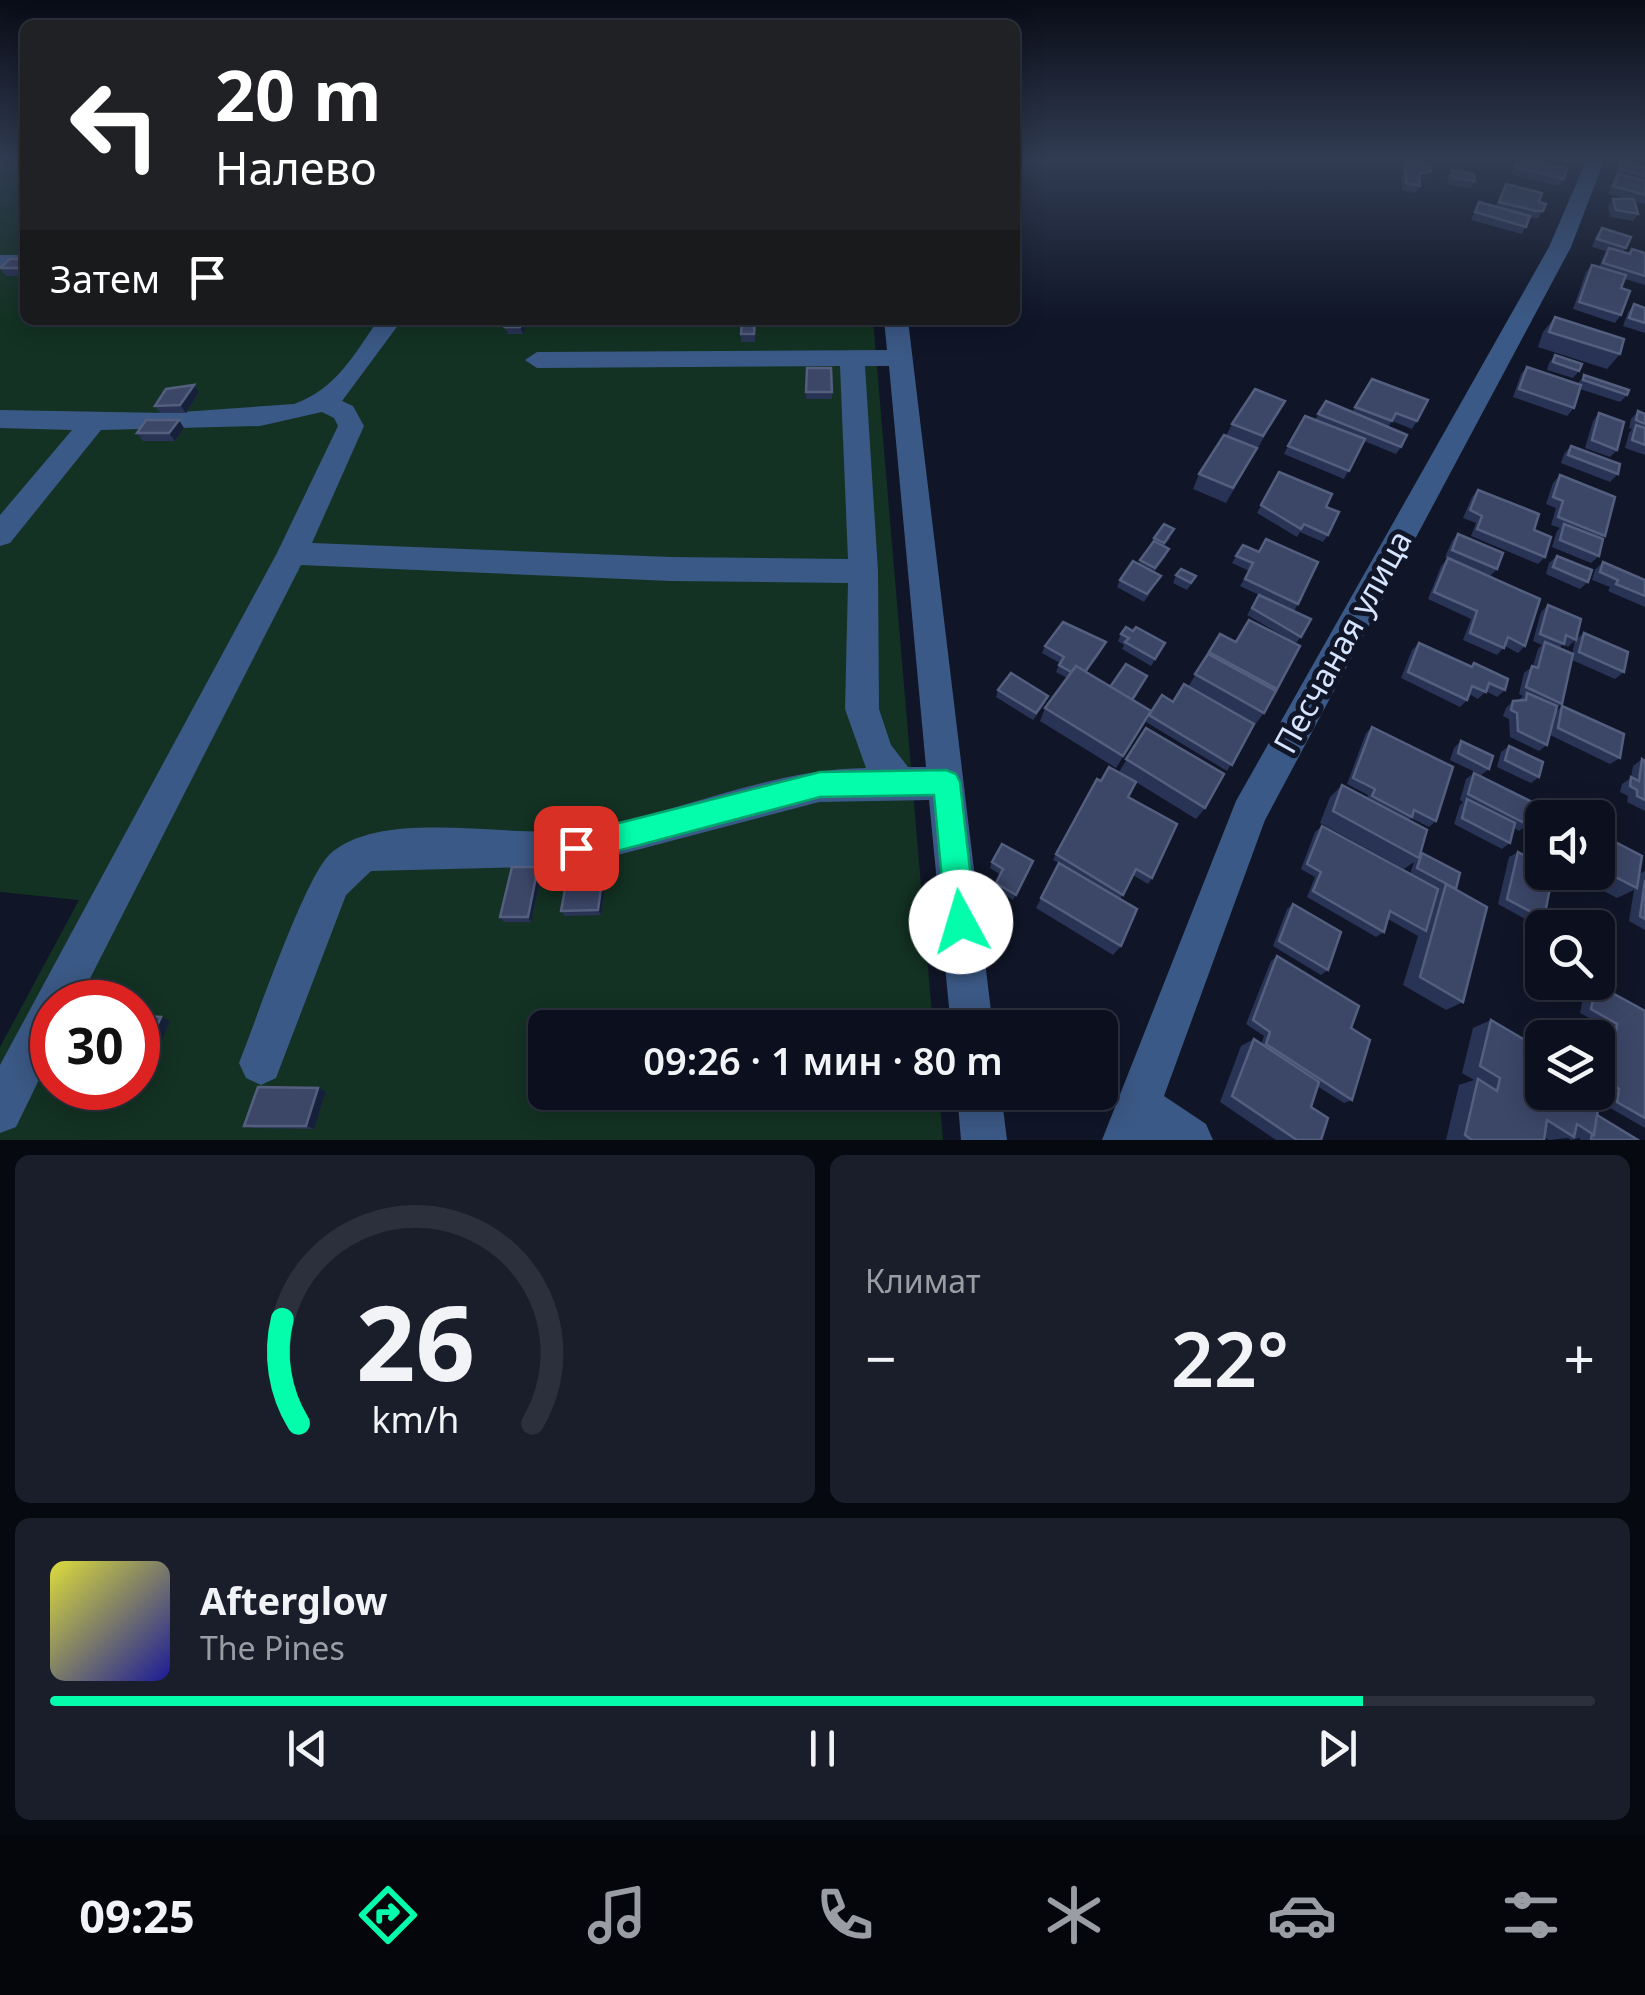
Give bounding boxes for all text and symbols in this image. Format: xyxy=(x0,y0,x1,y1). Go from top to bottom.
text: 20 m xyxy=(215,46,382,142)
icon: left xyxy=(50,60,180,190)
text: Налево xyxy=(215,137,377,198)
icon: arrive xyxy=(180,250,235,305)
text: Затем xyxy=(50,252,160,304)
street label: Песчаная улица xyxy=(1263,522,1421,760)
map controls xyxy=(1525,800,1615,1110)
button: sound xyxy=(1525,800,1615,890)
pin xyxy=(534,806,619,891)
icon: arrive xyxy=(549,821,604,876)
position arrow xyxy=(909,870,1013,974)
button: search xyxy=(1525,910,1615,1000)
speed limit sign: 30 xyxy=(30,980,160,1110)
button: layers xyxy=(1525,1020,1615,1110)
text: 09:26 · 1 мин · 80 m xyxy=(643,1034,1003,1086)
text: Климат xyxy=(865,1259,981,1302)
text: 26 xyxy=(356,1270,474,1411)
text: 22° xyxy=(1171,1307,1289,1409)
text: − xyxy=(865,1320,896,1395)
text: + xyxy=(1564,1320,1595,1395)
text: km/h xyxy=(371,1395,459,1443)
text: Afterglow xyxy=(200,1574,388,1626)
text: The Pines xyxy=(200,1626,345,1669)
icon: previous xyxy=(280,1721,335,1776)
icon: pause xyxy=(795,1721,850,1776)
icon: next xyxy=(1310,1721,1365,1776)
icon: directions xyxy=(353,1880,423,1950)
icon: music xyxy=(582,1880,652,1950)
icon: phone xyxy=(810,1880,880,1950)
icon: climate xyxy=(1039,1880,1109,1950)
icon: car xyxy=(1267,1880,1337,1950)
icon: filters xyxy=(1496,1880,1566,1950)
text: 09:25 xyxy=(79,1885,195,1946)

